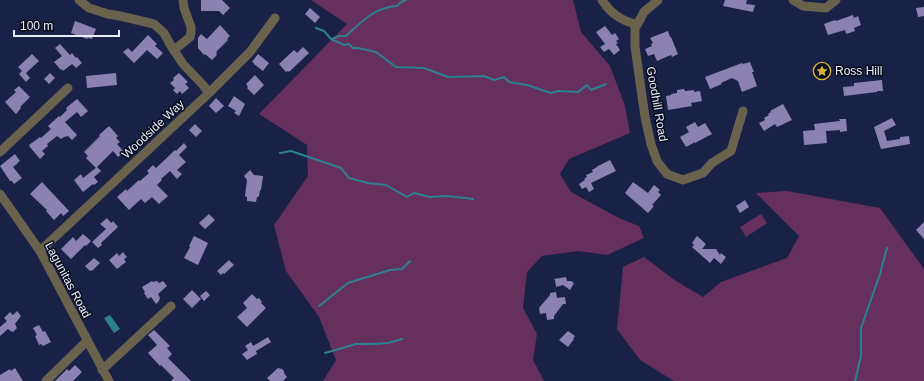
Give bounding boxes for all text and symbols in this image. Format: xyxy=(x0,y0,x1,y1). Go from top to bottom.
scale bar xyxy=(14,12,119,38)
text: 100 m xyxy=(20,19,53,33)
place icon: Ross Hill xyxy=(812,61,832,81)
place label: Ross Hill xyxy=(835,64,882,78)
street label: Goodhill Road xyxy=(644,65,670,143)
street label: Woodside Way xyxy=(119,97,187,161)
street label: Lagunitas Road xyxy=(42,240,94,320)

